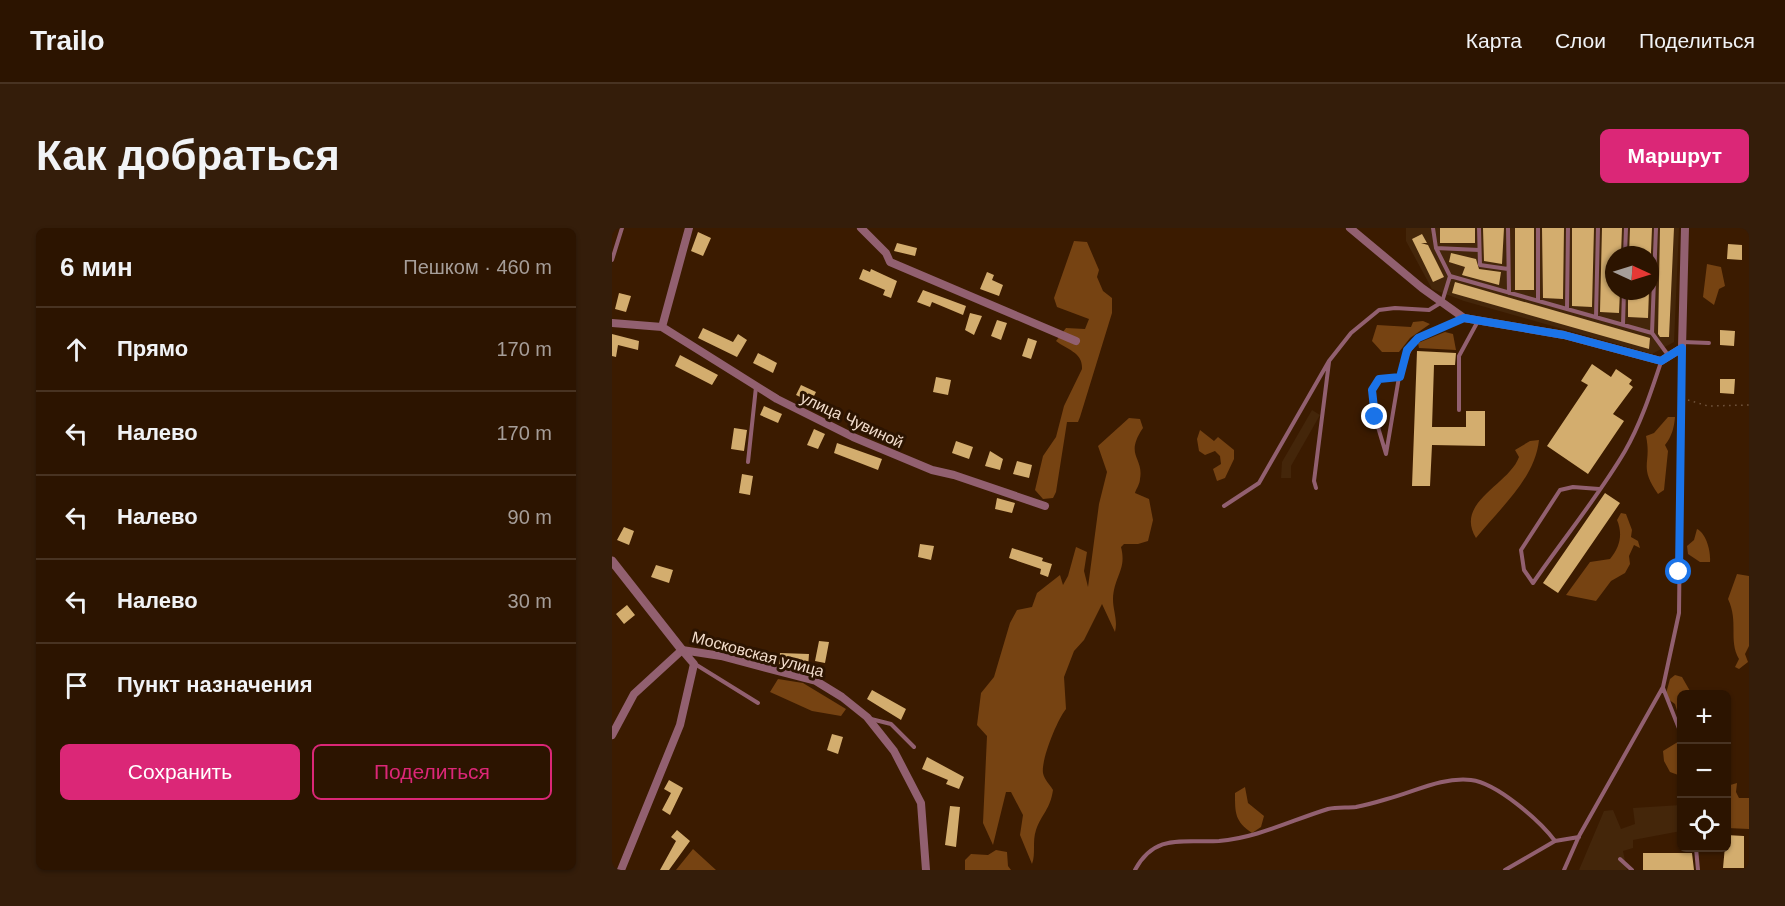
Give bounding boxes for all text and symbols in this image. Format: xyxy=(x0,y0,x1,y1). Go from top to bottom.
text: Trailo xyxy=(30,25,105,56)
text: Карта xyxy=(1466,29,1522,52)
text: Слои xyxy=(1555,29,1606,52)
text: Поделиться xyxy=(1639,29,1755,52)
button: Маршрут xyxy=(1600,129,1749,183)
text: Как добраться xyxy=(36,132,340,179)
north arrow xyxy=(1605,246,1659,300)
text: 6 мин xyxy=(60,252,133,282)
text: Пешком · 460 m xyxy=(403,256,552,278)
icon: ahead xyxy=(60,333,93,366)
text: Прямо xyxy=(117,336,188,361)
text: 170 m xyxy=(496,338,552,360)
street label: улица Чувиной xyxy=(798,389,906,451)
route end xyxy=(1361,403,1387,429)
icon: left xyxy=(60,417,93,450)
text: Налево xyxy=(117,420,198,445)
text: 170 m xyxy=(496,422,552,444)
icon: left xyxy=(60,501,93,534)
text: Налево xyxy=(117,504,198,529)
text: 90 m xyxy=(508,506,552,528)
route start xyxy=(1665,558,1691,584)
icon: left xyxy=(60,585,93,618)
text: Налево xyxy=(117,588,198,613)
text: 30 m xyxy=(508,590,552,612)
street label: Московская улица xyxy=(690,628,826,680)
icon: arrive xyxy=(60,669,93,702)
text: Пункт назначения xyxy=(117,672,313,697)
map controls xyxy=(1677,690,1731,852)
button: + xyxy=(1677,690,1731,744)
button: Сохранить xyxy=(60,744,300,800)
button: Поделиться xyxy=(312,744,552,800)
button: − xyxy=(1677,744,1731,798)
button: locate xyxy=(1677,798,1731,852)

